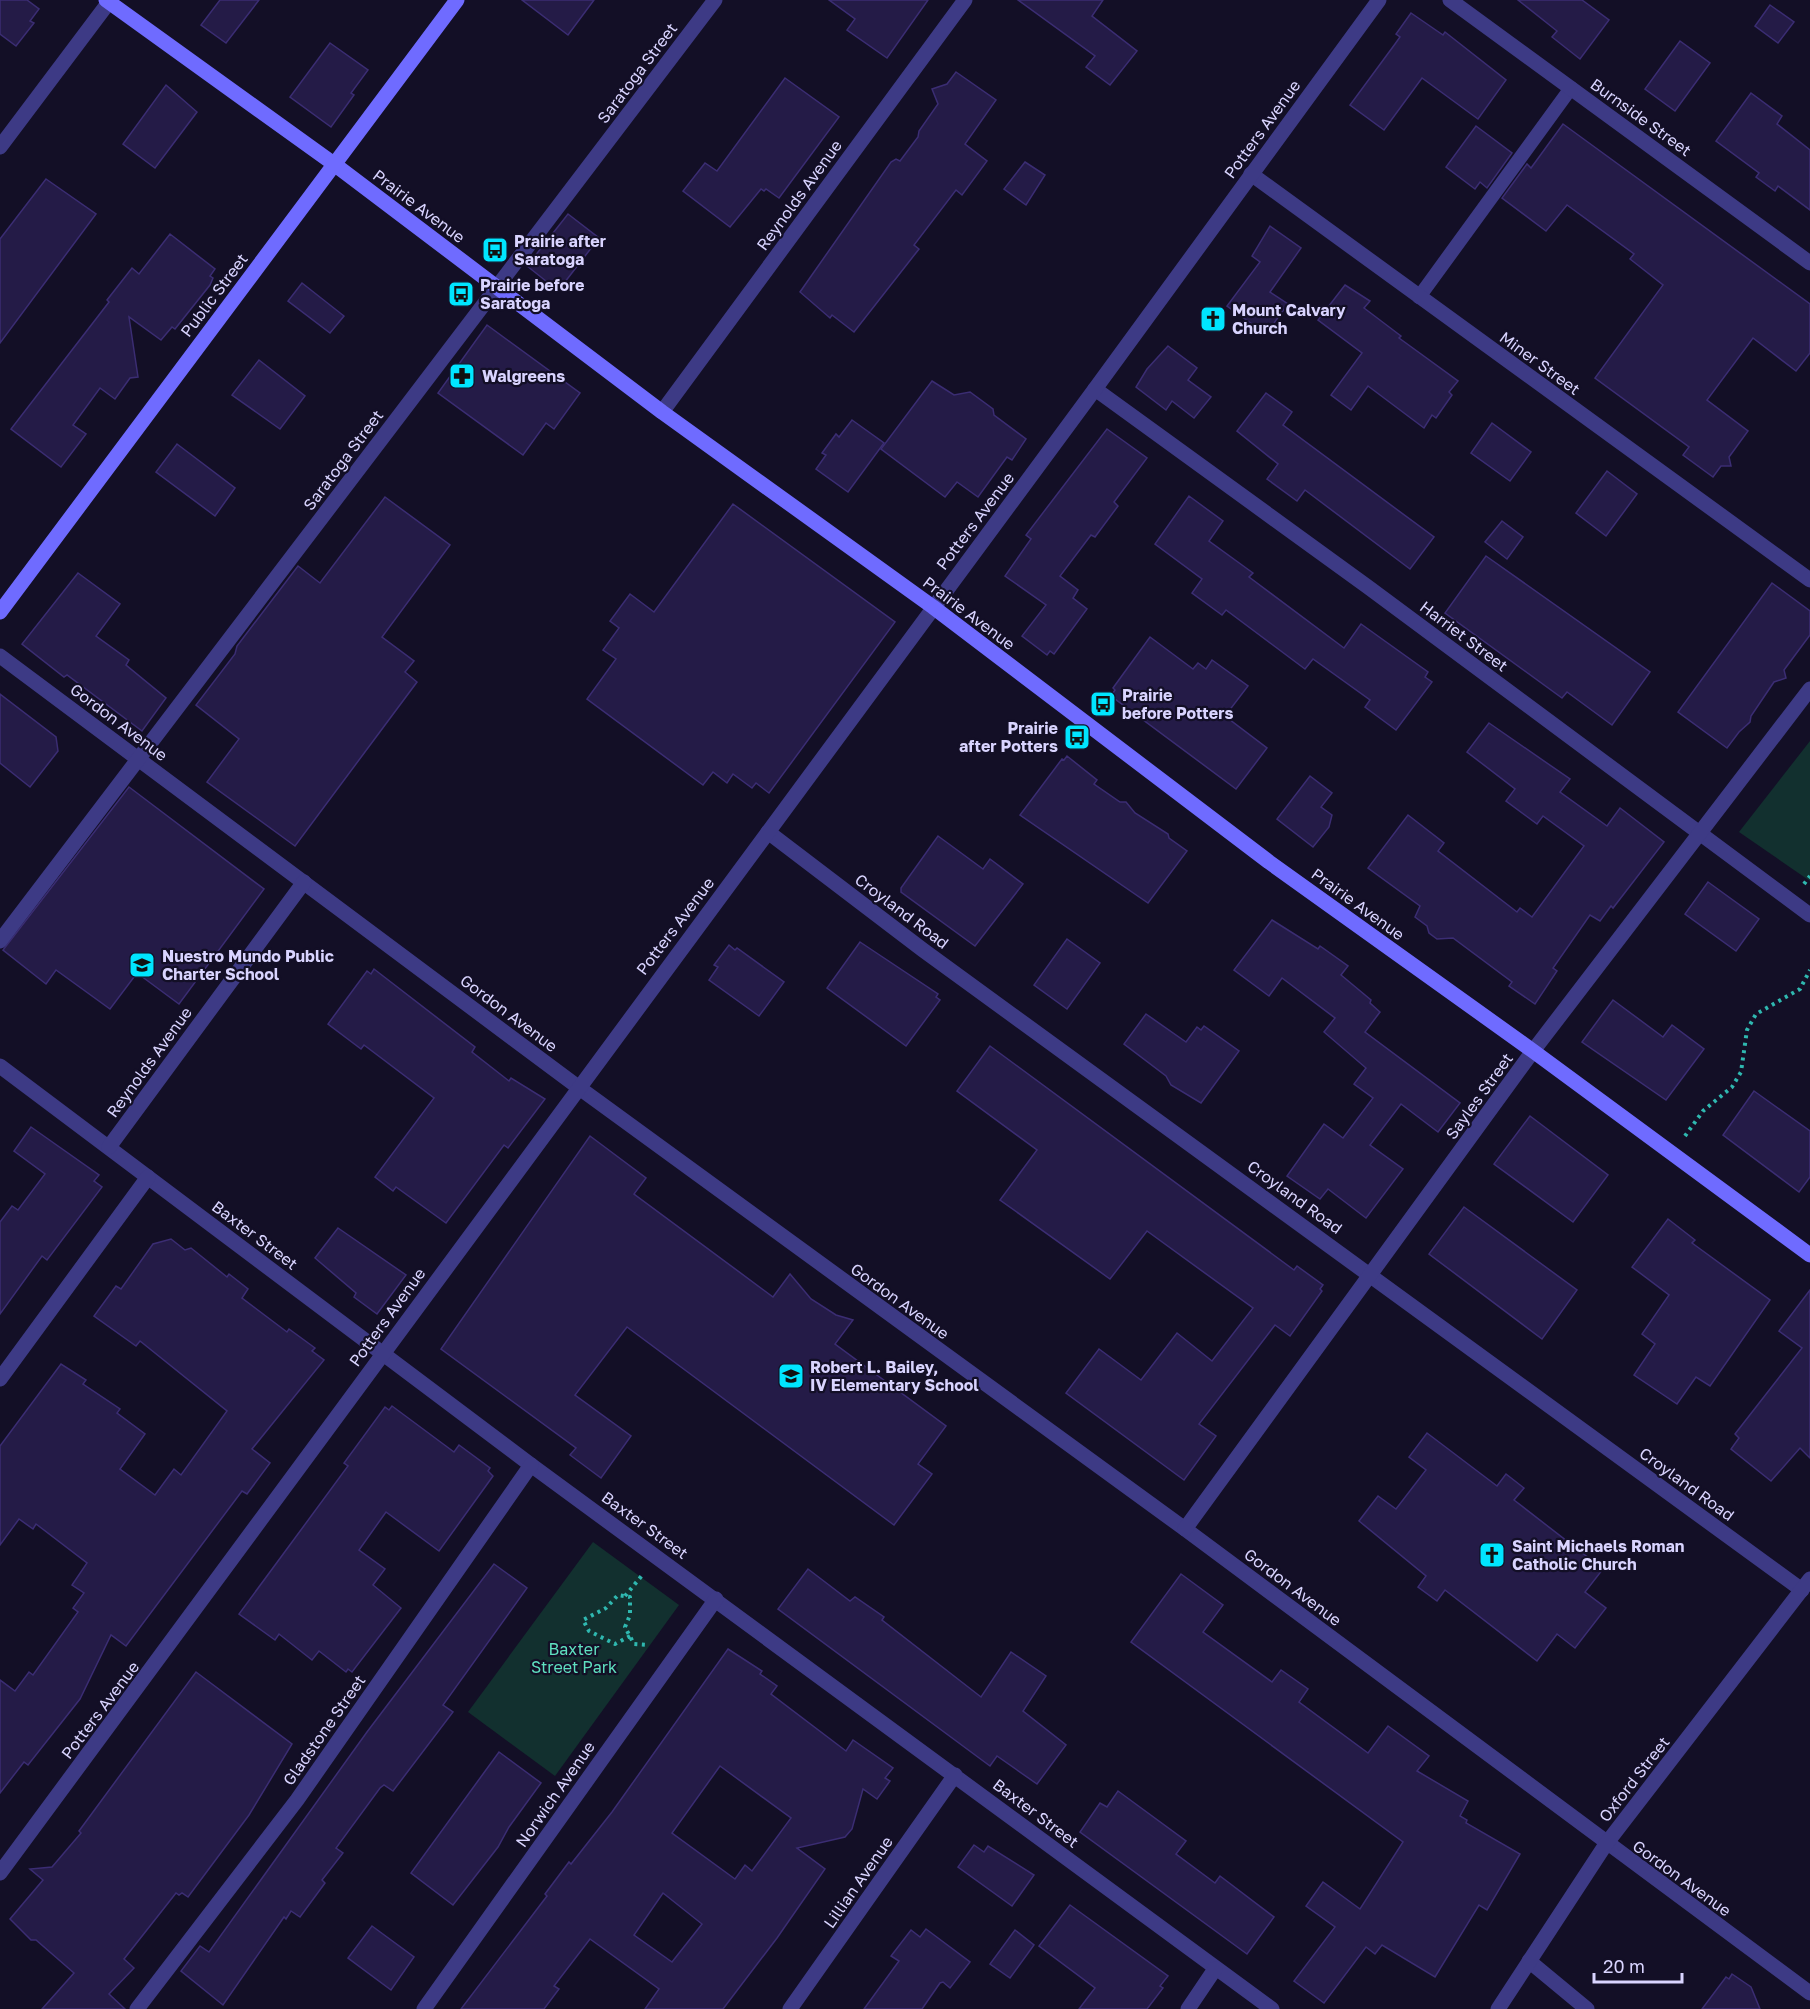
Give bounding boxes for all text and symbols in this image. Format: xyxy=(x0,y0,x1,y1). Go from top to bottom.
street label: Saratoga Street xyxy=(593,19,681,127)
street label: Burnside Street xyxy=(1587,74,1695,160)
street label: Potters Avenue xyxy=(1220,76,1304,182)
street label: Reynolds Avenue xyxy=(752,136,846,254)
street label: Prairie Avenue xyxy=(369,165,469,247)
place label: Prairie after Saratoga xyxy=(514,231,606,269)
bus stop icon: Prairie after Saratoga xyxy=(480,235,510,265)
street label: Public Street xyxy=(176,249,252,341)
place label: Prairie before Saratoga xyxy=(480,275,584,313)
bus stop icon: Prairie before Saratoga xyxy=(446,279,476,309)
place label: Mount Calvary Church xyxy=(1232,300,1346,338)
church icon: Mount Calvary Church xyxy=(1198,304,1228,334)
street label: Miner Street xyxy=(1496,327,1584,399)
pharmacy icon: Walgreens xyxy=(447,361,477,391)
place label: Walgreens xyxy=(482,366,565,386)
street label: Saratoga Street xyxy=(299,406,387,514)
street label: Potters Avenue xyxy=(932,468,1018,574)
street label: Prairie Avenue xyxy=(919,572,1019,654)
street label: Harriet Street xyxy=(1416,596,1512,676)
street label: Gordon Avenue xyxy=(66,679,172,765)
place label: Prairie before Potters xyxy=(1122,685,1233,723)
bus stop icon: Prairie before Potters xyxy=(1088,689,1118,719)
place label: Prairie after Potters xyxy=(959,718,1058,756)
bus stop icon: Prairie after Potters xyxy=(1062,722,1092,752)
street label: Prairie Avenue xyxy=(1308,864,1408,944)
street label: Croyland Road xyxy=(851,869,953,953)
street label: Potters Avenue xyxy=(632,873,718,979)
place label: Nuestro Mundo Public Charter School xyxy=(162,946,334,984)
school or university icon: Nuestro Mundo Public Charter School xyxy=(127,950,157,980)
street label: Gordon Avenue xyxy=(456,970,562,1056)
street label: Reynolds Avenue xyxy=(102,1003,196,1121)
street label: Sayles Street xyxy=(1441,1049,1517,1143)
street label: Croyland Road xyxy=(1244,1156,1346,1238)
street label: Baxter Street xyxy=(208,1196,302,1274)
street label: Gordon Avenue xyxy=(847,1259,953,1343)
street label: Potters Avenue xyxy=(345,1264,429,1370)
place label: Robert L. Bailey, IV Elementary School xyxy=(810,1357,979,1395)
school or university icon: Robert L. Bailey, IV Elementary School xyxy=(776,1361,806,1391)
street label: Croyland Road xyxy=(1636,1443,1738,1525)
street label: Baxter Street xyxy=(598,1487,692,1563)
place label: Saint Michaels Roman Catholic Church xyxy=(1512,1536,1684,1574)
church icon: Saint Michaels Roman Catholic Church xyxy=(1477,1540,1507,1570)
street label: Gordon Avenue xyxy=(1240,1544,1346,1630)
park label: Baxter Street Park xyxy=(531,1639,617,1677)
street label: Potters Avenue xyxy=(57,1657,143,1763)
street label: Gladstone Street xyxy=(278,1671,370,1789)
street label: Oxford Street xyxy=(1594,1732,1674,1826)
street label: Norwich Avenue xyxy=(511,1737,599,1851)
street label: Baxter Street xyxy=(989,1774,1083,1852)
street label: Lillian Avenue xyxy=(819,1832,897,1932)
street label: Gordon Avenue xyxy=(1629,1836,1735,1920)
scale bar xyxy=(1594,1946,1682,1984)
text: 20 m xyxy=(1603,1955,1645,1977)

